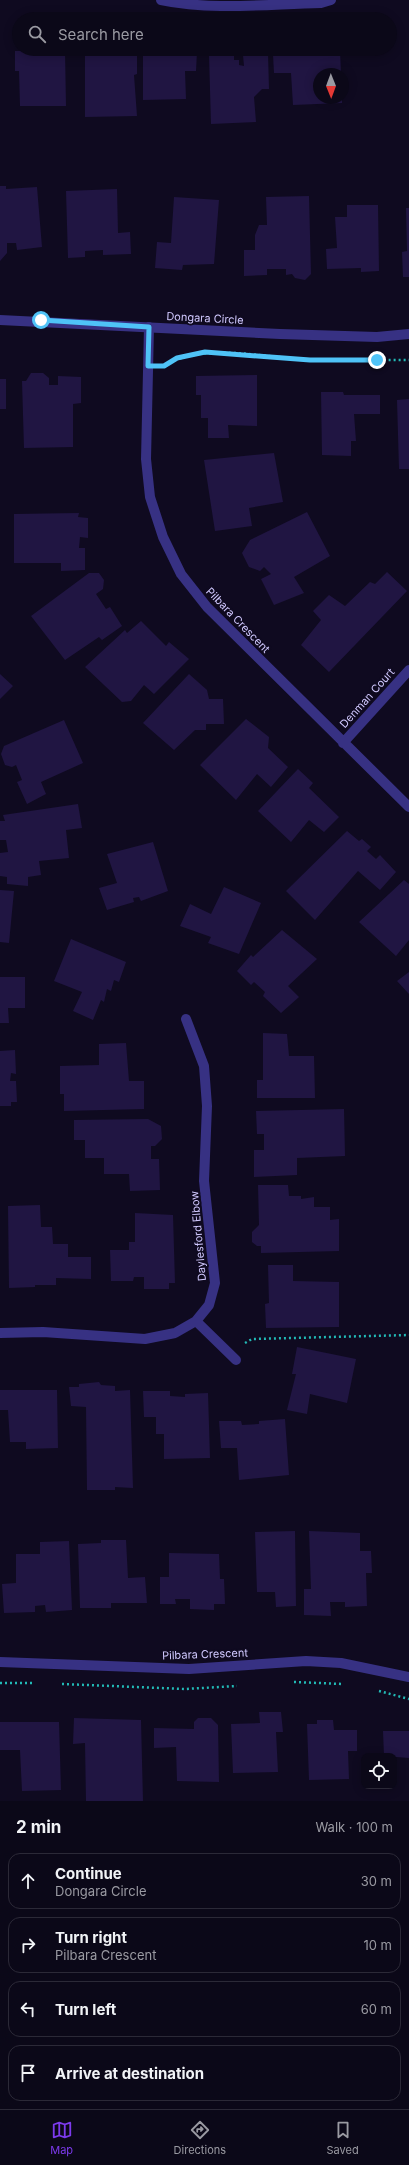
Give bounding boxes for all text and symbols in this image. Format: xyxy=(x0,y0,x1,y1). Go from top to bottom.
search box xyxy=(12,12,397,56)
icon: search xyxy=(26,23,48,45)
text: Search here xyxy=(58,25,144,44)
north arrow xyxy=(313,68,349,104)
street label: Dongara Circle xyxy=(166,309,244,327)
route start xyxy=(32,311,50,329)
route end xyxy=(368,351,386,369)
street label: Pilbara Crescent xyxy=(203,584,273,656)
street label: Denman Court xyxy=(337,665,398,731)
street label: Daylesford Elbow xyxy=(187,1190,209,1282)
street label: Pilbara Crescent xyxy=(162,1645,249,1662)
map controls xyxy=(361,1753,397,1789)
button: locate xyxy=(361,1753,397,1789)
text: 2 min xyxy=(16,1817,61,1837)
text: Walk · 100 m xyxy=(315,1819,393,1835)
text: Continue xyxy=(55,1864,122,1883)
icon: ahead xyxy=(17,1870,39,1892)
text: 30 m xyxy=(361,1873,392,1889)
text: Dongara Circle xyxy=(55,1883,146,1899)
text: Turn right xyxy=(55,1928,127,1947)
icon: right xyxy=(17,1934,39,1956)
text: 10 m xyxy=(363,1937,392,1953)
text: Pilbara Crescent xyxy=(55,1947,156,1963)
icon: left xyxy=(17,1998,39,2020)
text: Turn left xyxy=(55,2000,116,2019)
text: 60 m xyxy=(361,2001,392,2017)
icon: arrive xyxy=(17,2062,39,2084)
text: Arrive at destination xyxy=(55,2064,204,2083)
tab: Map xyxy=(50,2119,73,2157)
tab: Directions xyxy=(174,2119,226,2157)
tab: Saved xyxy=(327,2119,359,2157)

